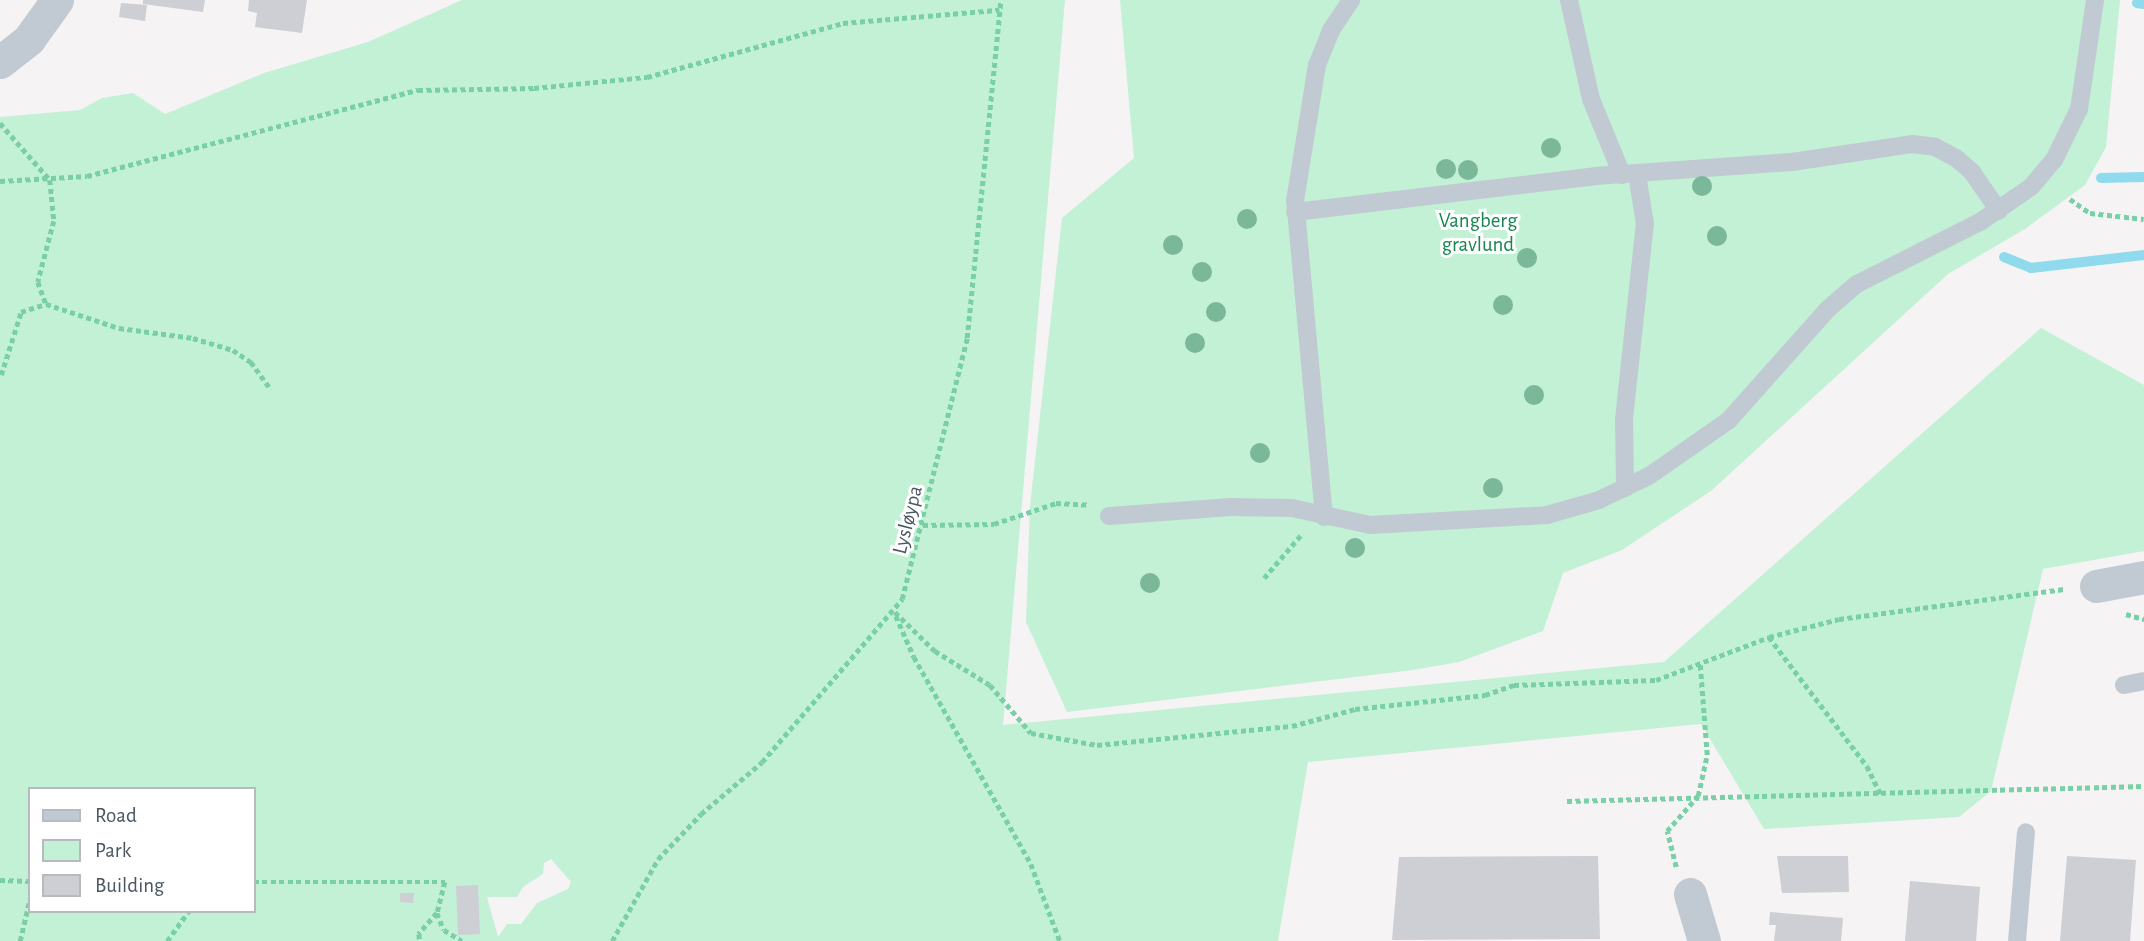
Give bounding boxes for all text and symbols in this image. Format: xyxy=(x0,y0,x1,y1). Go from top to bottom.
park label: Vangberg gravlund xyxy=(1439,208,1517,258)
street label: Lysløypa xyxy=(887,483,929,557)
legend xyxy=(28,787,256,913)
text: Road xyxy=(95,805,137,826)
text: Park xyxy=(95,840,131,861)
text: Building xyxy=(95,875,164,896)

